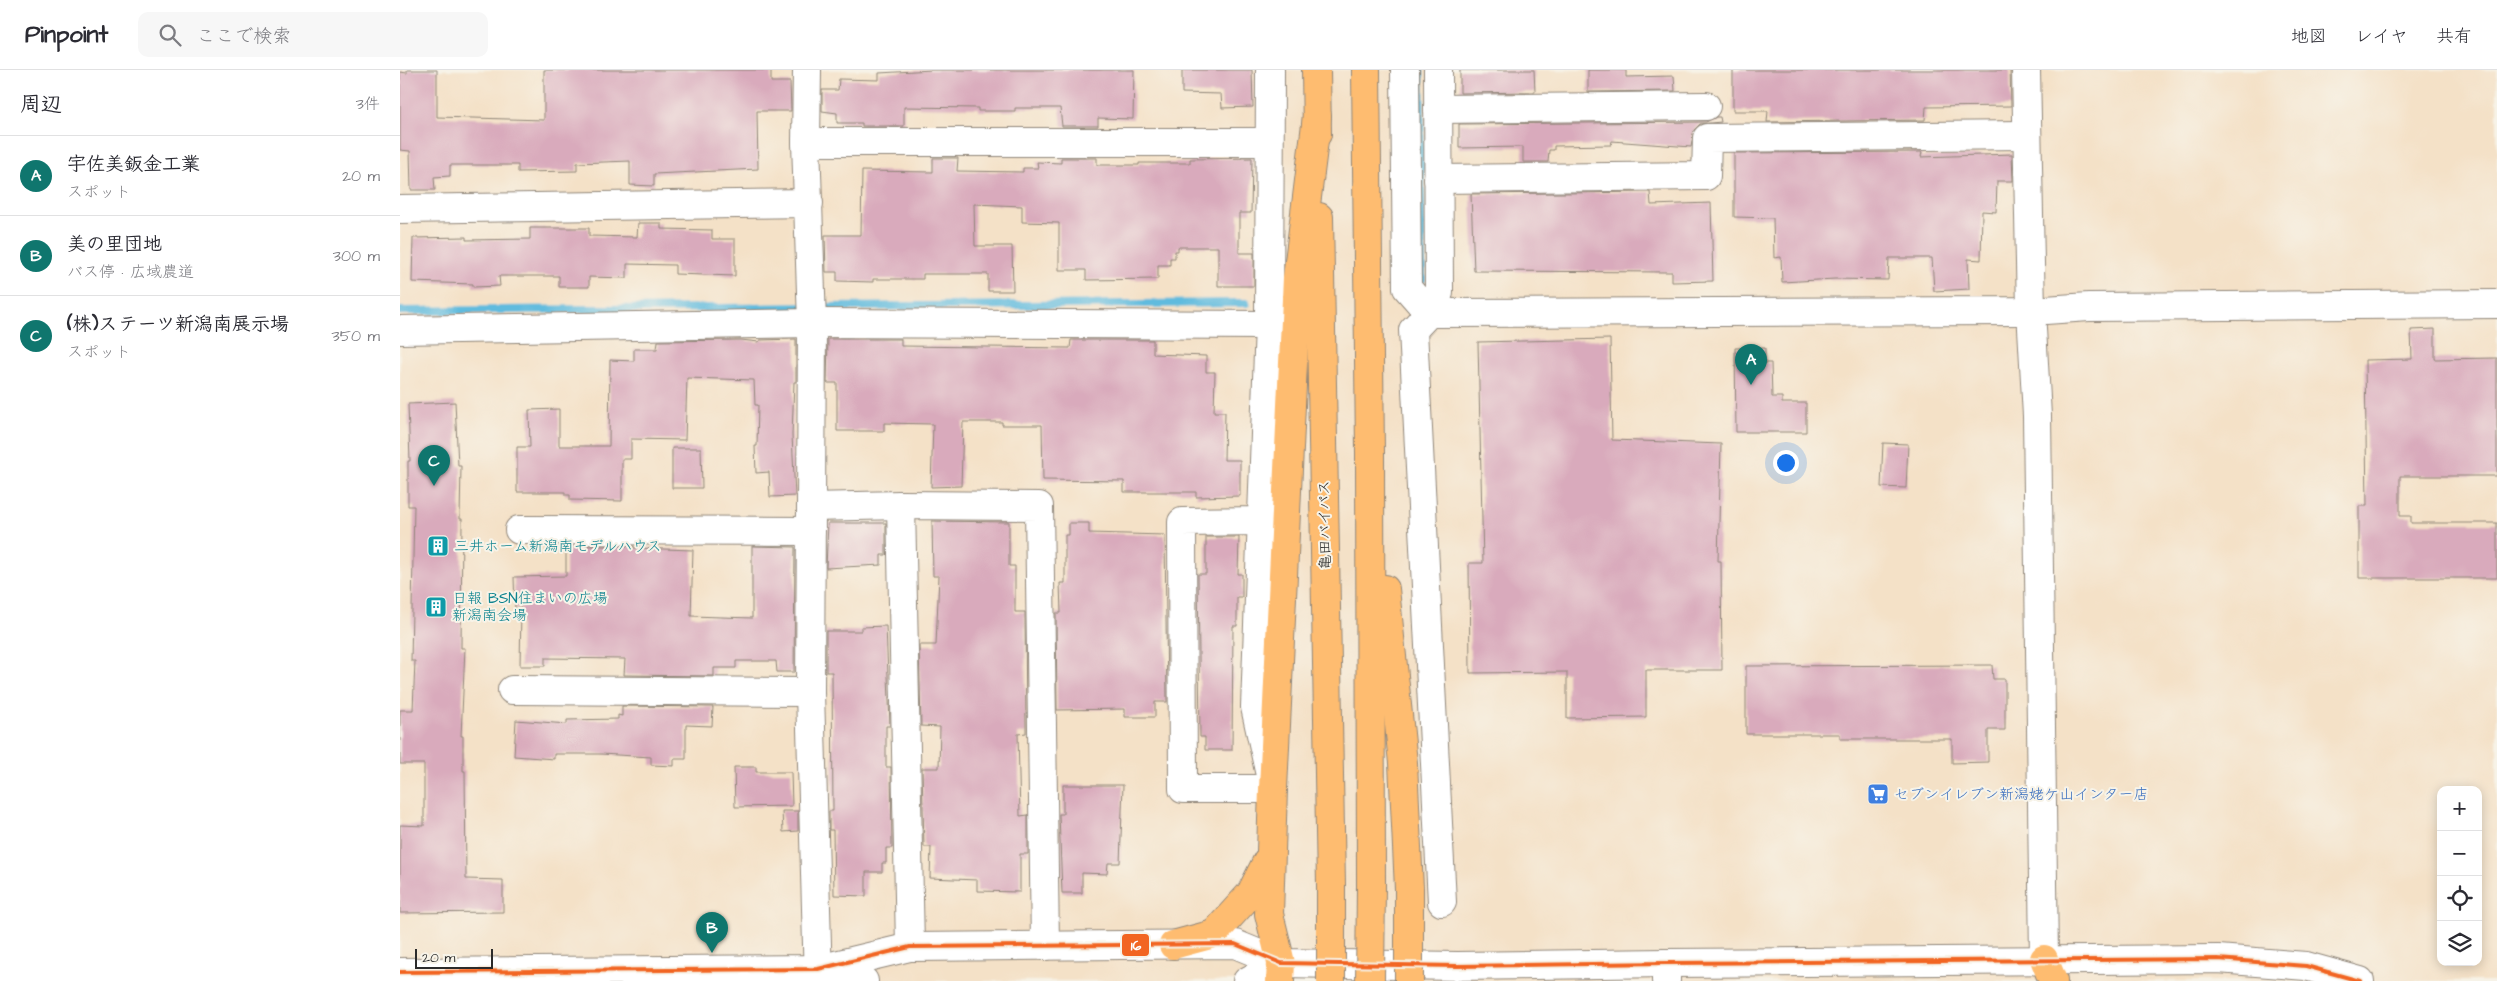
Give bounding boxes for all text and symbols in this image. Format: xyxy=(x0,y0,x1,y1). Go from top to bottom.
search box xyxy=(138,12,488,57)
text: Pinpoint xyxy=(25,18,108,52)
icon: search xyxy=(156,21,184,49)
text: ここで検索 xyxy=(196,23,291,50)
text: 地図 xyxy=(2291,24,2327,49)
text: レイヤ xyxy=(2355,24,2408,49)
text: 共有 xyxy=(2436,24,2472,49)
text: 周辺 xyxy=(20,90,62,119)
text: 3件 xyxy=(356,93,380,115)
text: 宇佐美鈑金工業 xyxy=(67,151,200,178)
text: A xyxy=(31,165,41,187)
text: 20 m xyxy=(342,165,380,187)
text: スポット xyxy=(67,181,131,203)
text: 美の里団地 xyxy=(67,231,162,258)
text: B xyxy=(30,245,42,267)
text: 300 m xyxy=(333,245,380,267)
text: バス停 · 広域農道 xyxy=(67,261,194,283)
text: (株)ステーツ新潟南展示場 xyxy=(67,311,289,338)
text: C xyxy=(30,325,42,347)
text: 350 m xyxy=(332,325,380,347)
text: スポット xyxy=(67,341,131,363)
pin: A xyxy=(1735,344,1767,385)
pin: C xyxy=(418,445,450,486)
your location xyxy=(1773,450,1799,476)
street label: 亀田バイパス xyxy=(1314,480,1336,570)
building icon: 三井ホーム新潟南モデルハウス xyxy=(426,534,450,558)
place label: 三井ホーム新潟南モデルハウス xyxy=(454,536,662,557)
place label: 日報 BSN住まいの広場 新潟南会場 xyxy=(452,588,608,626)
building icon: 日報 BSN住まいの広場 新潟南会場 xyxy=(424,595,448,619)
supermarket icon: セブンイレブン新潟姥ケ山インター店 xyxy=(1866,782,1890,806)
place label: セブンイレブン新潟姥ケ山インター店 xyxy=(1894,784,2148,805)
map controls xyxy=(2437,786,2482,966)
button: + xyxy=(2437,786,2482,831)
button: − xyxy=(2437,831,2482,876)
button: locate xyxy=(2437,876,2482,921)
pin: B xyxy=(696,912,728,953)
button: layers xyxy=(2437,921,2482,966)
line badge: 16 xyxy=(1121,933,1150,957)
text: 16 xyxy=(1131,936,1142,956)
scale bar xyxy=(415,946,492,969)
text: 20 m xyxy=(422,948,455,968)

